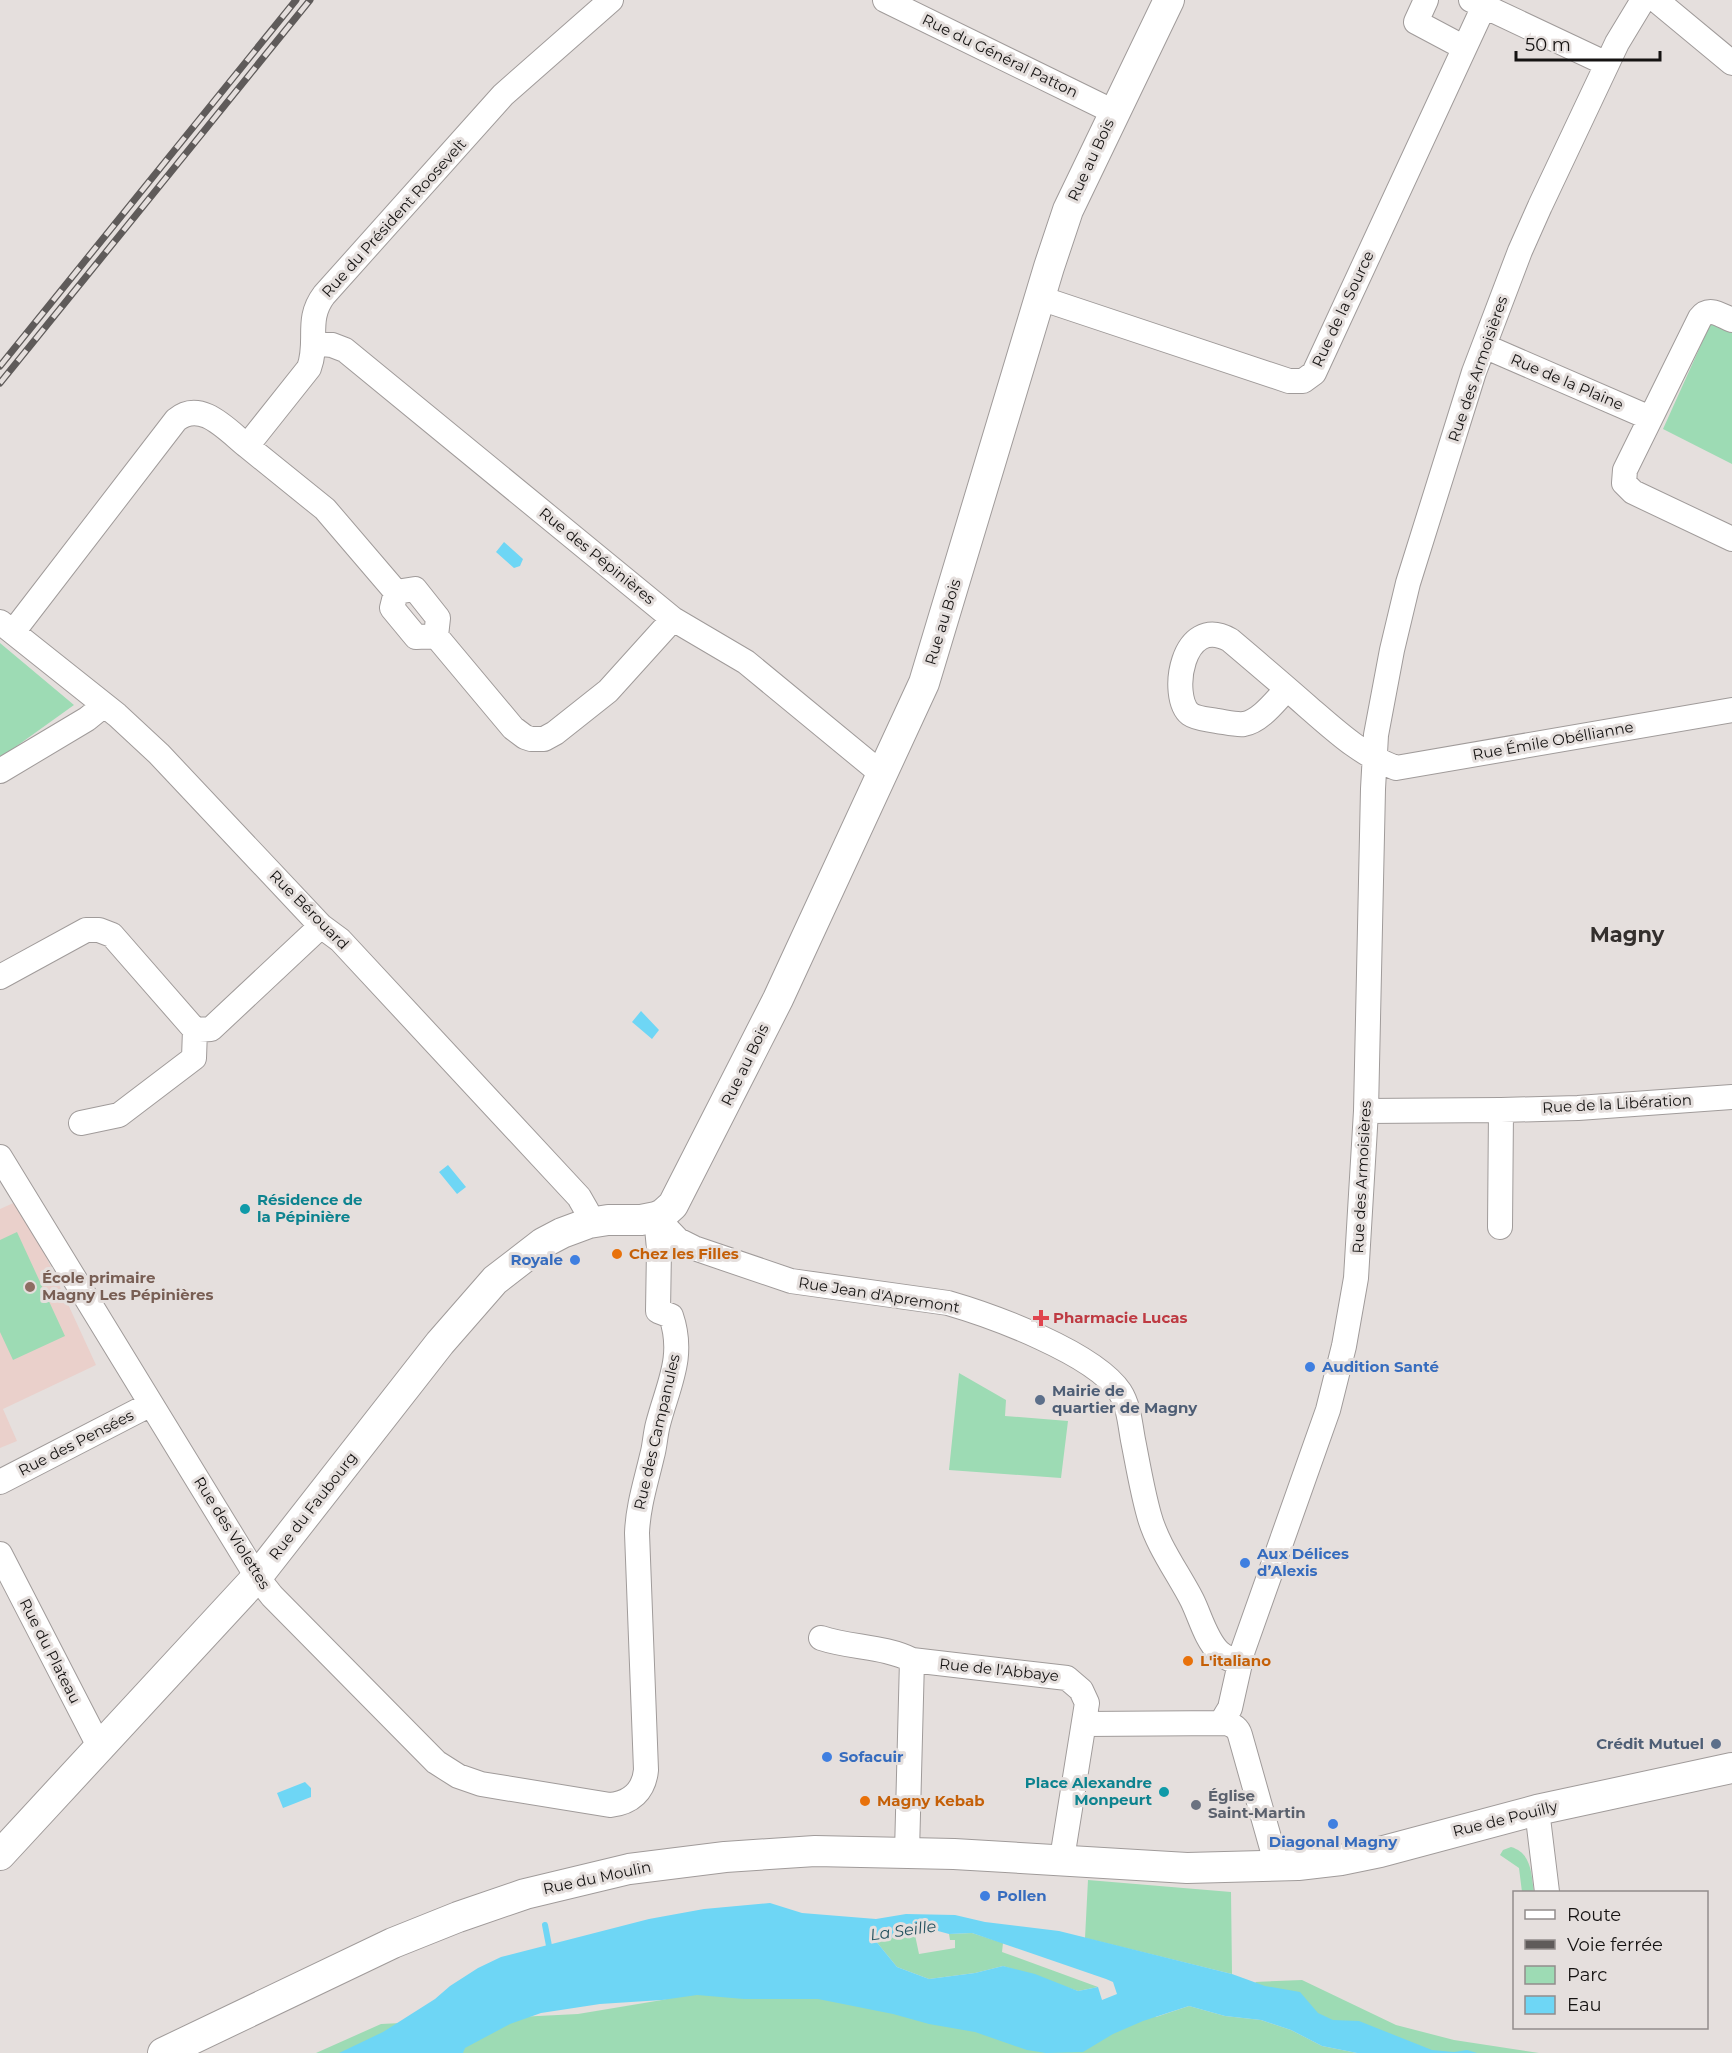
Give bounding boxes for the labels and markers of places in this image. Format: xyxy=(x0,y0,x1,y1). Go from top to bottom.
place label: Résidence de la Pépinière xyxy=(257,1190,363,1226)
marker: Résidence de la Pépinière xyxy=(238,1202,252,1216)
place label: Chez les Filles xyxy=(629,1244,739,1263)
marker: Chez les Filles xyxy=(610,1247,624,1261)
place label: Royale xyxy=(510,1250,563,1269)
marker: Royale xyxy=(568,1253,582,1267)
place label: École primaire Magny Les Pépinières xyxy=(42,1268,214,1304)
marker: École primaire Magny Les Pépinières xyxy=(23,1280,37,1294)
place label: Pharmacie Lucas xyxy=(1053,1308,1188,1327)
marker: Pharmacie Lucas xyxy=(1034,1311,1048,1325)
place label: Audition Santé xyxy=(1321,1357,1439,1376)
marker: Audition Santé xyxy=(1303,1360,1317,1374)
place label: Mairie de quartier de Magny xyxy=(1052,1381,1198,1417)
marker: Mairie de quartier de Magny xyxy=(1033,1393,1047,1407)
place label: Aux Délices d’Alexis xyxy=(1256,1544,1349,1580)
marker: Aux Délices d’Alexis xyxy=(1238,1556,1252,1570)
place label: L'italiano xyxy=(1200,1651,1271,1670)
marker: L'italiano xyxy=(1181,1654,1195,1668)
place label: Crédit Mutuel xyxy=(1596,1734,1704,1753)
marker: Crédit Mutuel xyxy=(1709,1737,1723,1751)
place label: Sofacuir xyxy=(839,1747,904,1766)
marker: Sofacuir xyxy=(820,1750,834,1764)
place label: Place Alexandre Monpeurt xyxy=(1025,1773,1152,1809)
marker: Place Alexandre Monpeurt xyxy=(1157,1785,1171,1799)
place label: Église Saint-Martin xyxy=(1208,1786,1306,1822)
place label: Magny Kebab xyxy=(877,1791,985,1810)
marker: Magny Kebab xyxy=(858,1794,872,1808)
marker: Église Saint-Martin xyxy=(1189,1798,1203,1812)
marker: Diagonal Magny xyxy=(1326,1817,1340,1831)
place label: Diagonal Magny xyxy=(1269,1832,1398,1851)
place label: Pollen xyxy=(997,1886,1047,1905)
marker: Pollen xyxy=(978,1889,992,1903)

